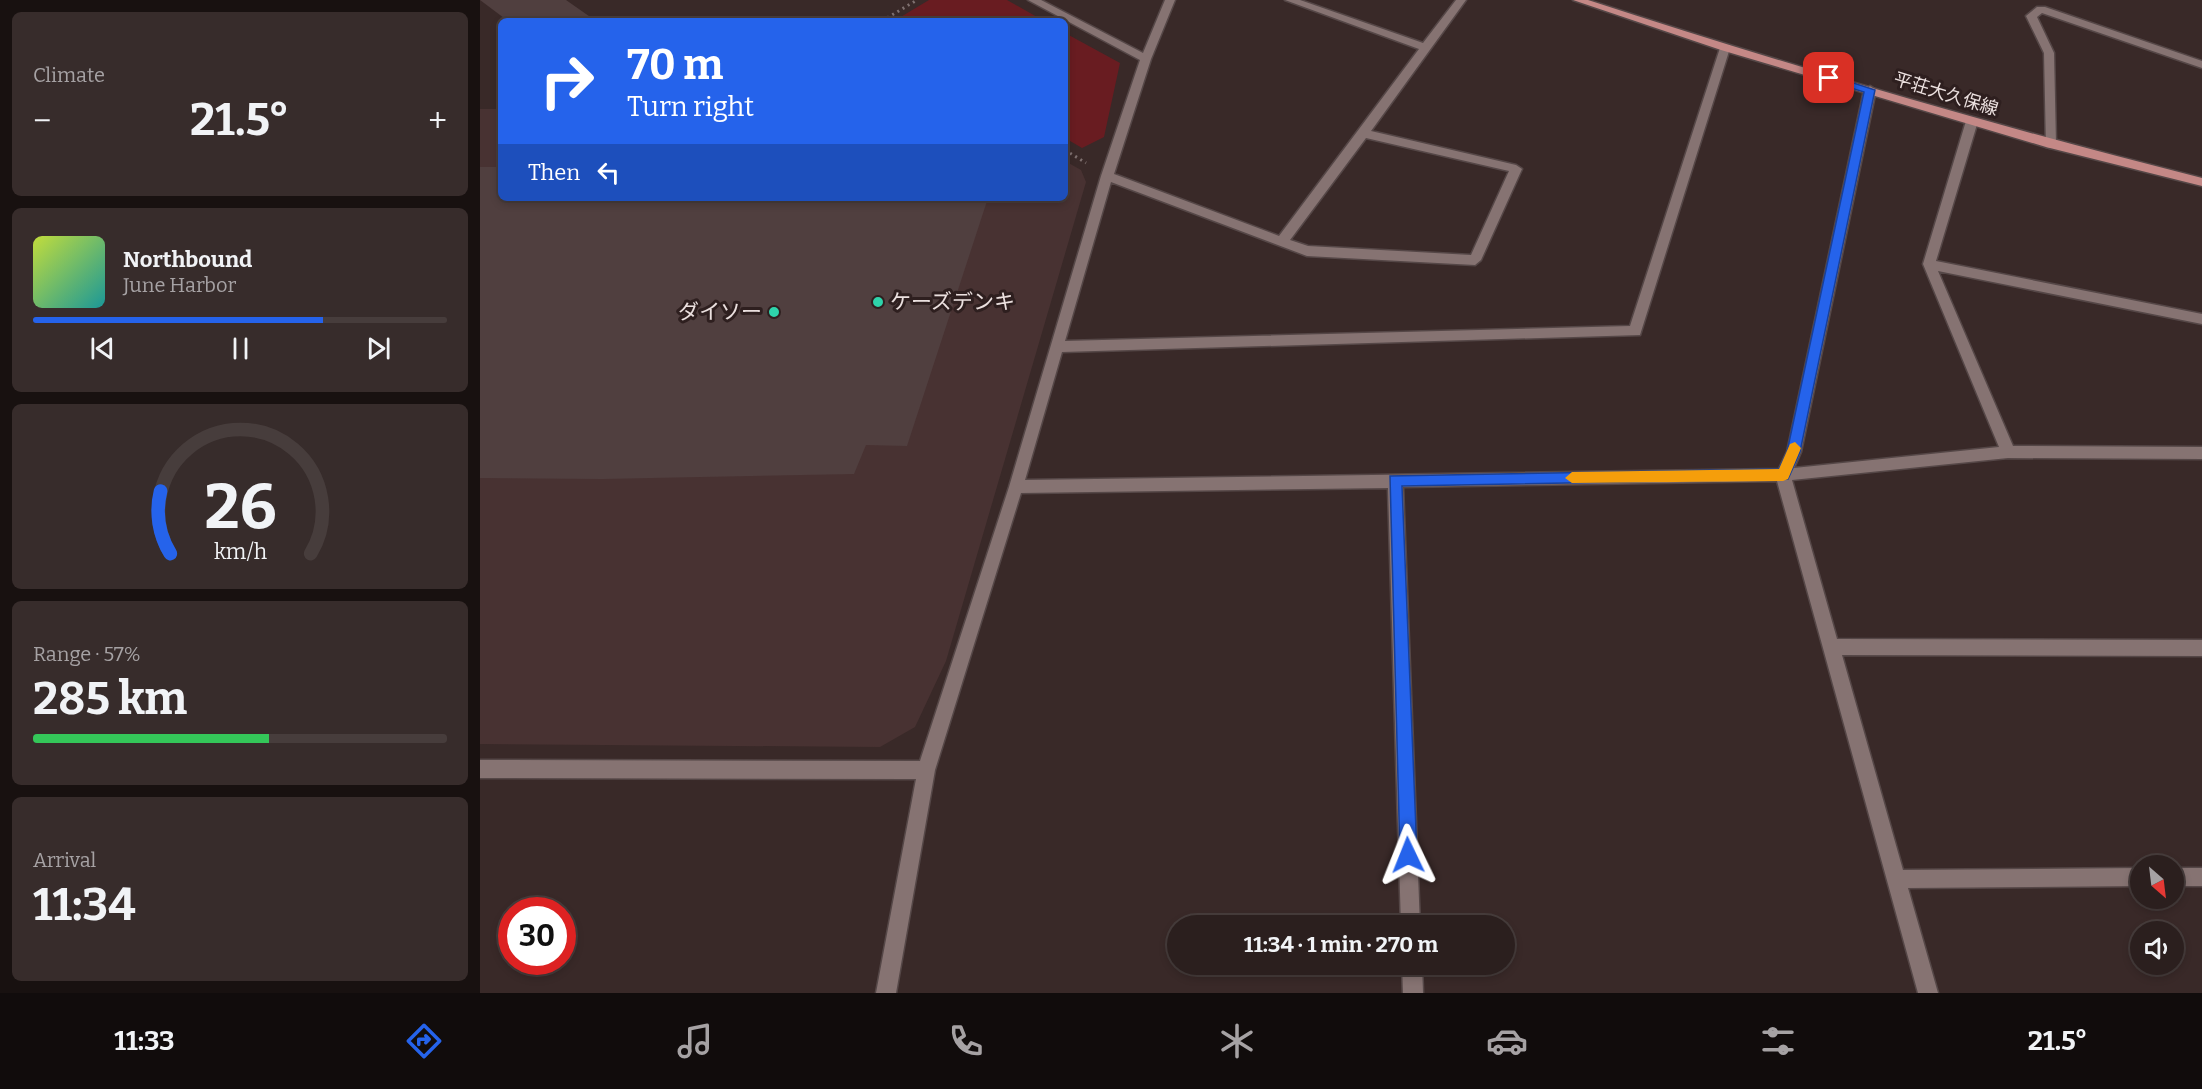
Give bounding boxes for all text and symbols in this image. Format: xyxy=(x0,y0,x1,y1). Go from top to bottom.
text: 70 m xyxy=(627,40,723,90)
icon: right xyxy=(528,42,606,120)
pin xyxy=(1803,52,1854,103)
icon: arrive xyxy=(1812,61,1845,94)
text: Climate xyxy=(33,63,105,87)
street label: 平荘大久保線 xyxy=(1891,68,2001,120)
text: Turn right xyxy=(627,91,754,123)
text: 21.5° xyxy=(190,93,289,147)
text: − xyxy=(33,101,51,141)
text: + xyxy=(428,101,447,141)
icon: left xyxy=(592,156,625,189)
text: Then xyxy=(528,159,580,186)
text: Northbound xyxy=(123,246,252,273)
text: June Harbor xyxy=(123,273,236,297)
place label: ケーズデンキ xyxy=(890,289,1015,315)
marker: ケーズデンキ xyxy=(871,295,885,309)
place label: ダイソー xyxy=(678,299,762,325)
marker: ダイソー xyxy=(767,305,781,319)
icon: previous xyxy=(86,332,119,365)
icon: pause xyxy=(224,332,257,365)
icon: next xyxy=(362,332,395,365)
text: 26 xyxy=(204,470,276,545)
text: km/h xyxy=(213,539,267,565)
text: Range · 57% xyxy=(33,642,141,666)
text: 285 km xyxy=(33,672,187,726)
position arrow xyxy=(1376,823,1440,887)
text: Arrival xyxy=(33,848,96,872)
north arrow xyxy=(2130,855,2184,909)
map controls xyxy=(2130,855,2184,975)
text: 11:34 xyxy=(33,878,136,932)
speed limit sign: 30 xyxy=(498,897,576,975)
button: sound xyxy=(2130,921,2184,975)
text: 11:34 · 1 min · 270 m xyxy=(1244,931,1438,958)
icon: directions xyxy=(403,1020,445,1062)
icon: music xyxy=(674,1020,716,1062)
icon: phone xyxy=(945,1020,987,1062)
icon: climate xyxy=(1216,1020,1258,1062)
icon: car xyxy=(1486,1020,1528,1062)
icon: filters xyxy=(1757,1020,1799,1062)
text: 11:33 xyxy=(114,1025,175,1057)
text: 21.5° xyxy=(2028,1025,2088,1057)

